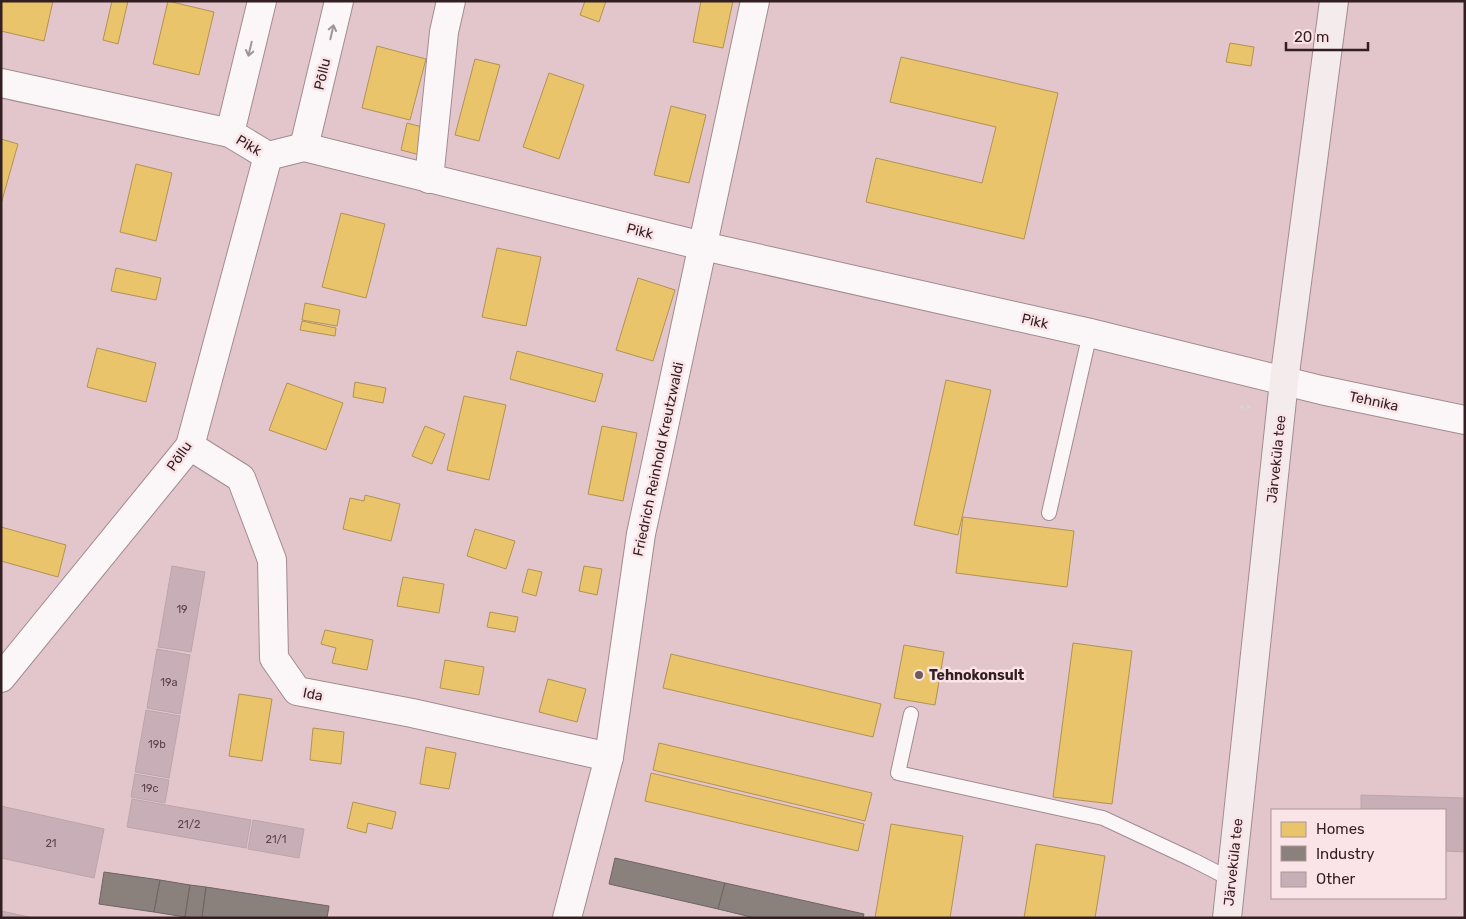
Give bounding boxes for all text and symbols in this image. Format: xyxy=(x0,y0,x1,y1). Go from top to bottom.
scale bar xyxy=(1286,20,1368,52)
one-way arrow xyxy=(328,24,337,40)
text: 20 m xyxy=(1294,28,1329,46)
one-way arrow xyxy=(245,40,255,56)
street label: Põllu xyxy=(311,57,334,92)
street label: Pikk xyxy=(233,131,265,160)
street label: Pikk xyxy=(625,220,656,243)
street label: Pikk xyxy=(1020,310,1051,333)
street label: Friedrich Reinhold Kreutzwaldi xyxy=(630,360,687,558)
street label: Tehnika xyxy=(1348,388,1400,415)
street label: Järveküla tee xyxy=(1263,414,1290,504)
street label: Põllu xyxy=(163,438,196,474)
house number: 19 xyxy=(176,603,188,616)
place label: Tehnokonsult xyxy=(929,667,1025,684)
marker: Tehnokonsult xyxy=(913,669,925,681)
house number: 19a xyxy=(160,676,178,689)
street label: Ida xyxy=(302,684,324,705)
house number: 19b xyxy=(148,738,166,751)
house number: 19c xyxy=(141,782,159,795)
legend xyxy=(1271,809,1446,899)
street label: Järveküla tee xyxy=(1220,817,1247,907)
house number: 21/2 xyxy=(178,818,200,831)
text: Homes xyxy=(1316,820,1365,838)
house number: 21/1 xyxy=(265,833,287,846)
house number: 21 xyxy=(45,837,57,850)
text: Industry xyxy=(1316,845,1375,863)
text: Other xyxy=(1316,870,1356,888)

